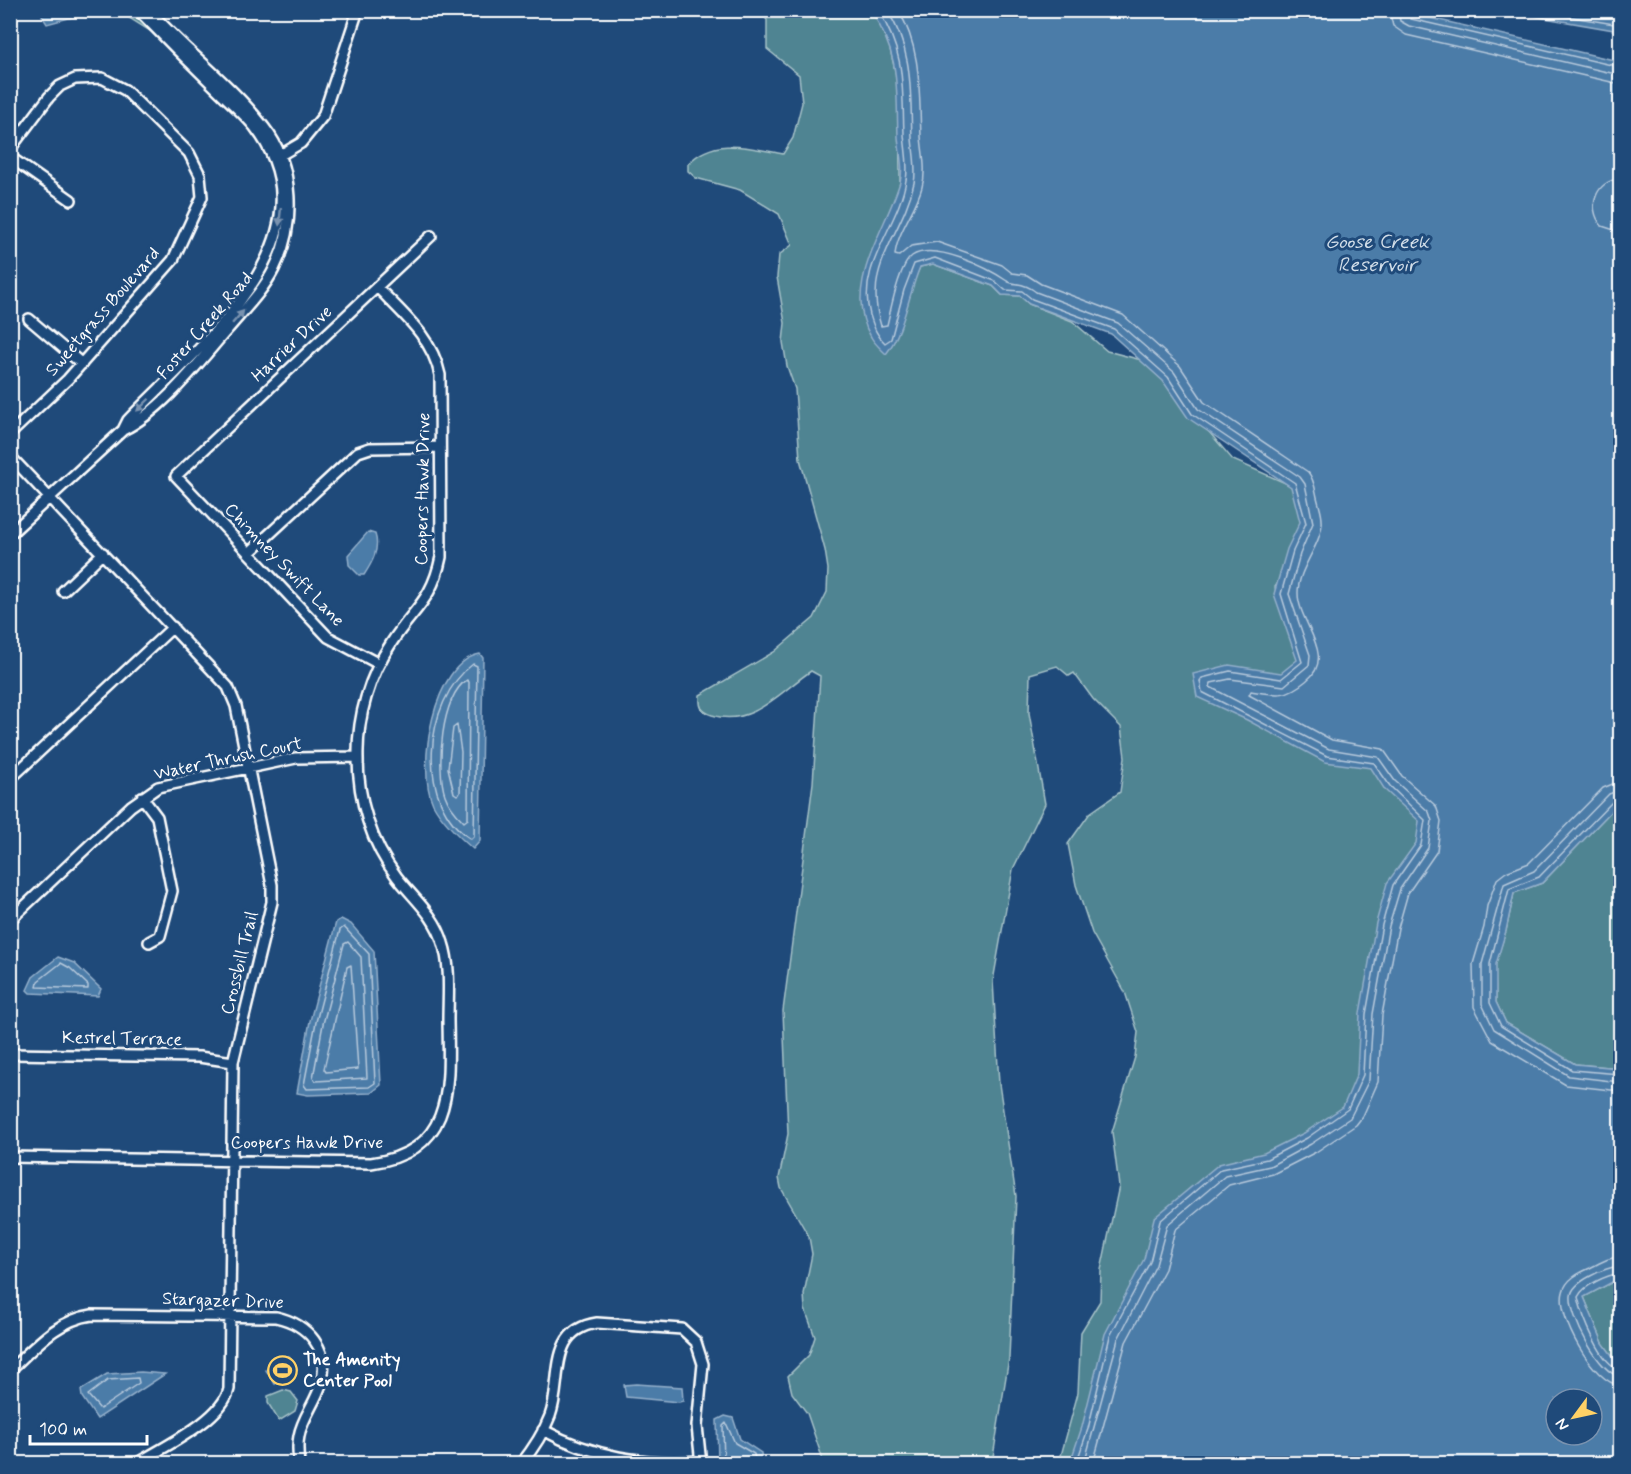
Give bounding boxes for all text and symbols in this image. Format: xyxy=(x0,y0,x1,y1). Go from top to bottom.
one-way arrow xyxy=(275,207,284,226)
water label: Goose Creek Reservoir xyxy=(1325,229,1430,279)
street label: Sweetgrass Boulevard xyxy=(40,242,166,382)
street label: Foster Creek Road xyxy=(152,267,258,385)
street label: Harrier Drive xyxy=(246,300,338,388)
one-way arrow xyxy=(231,310,244,325)
one-way arrow xyxy=(136,397,150,411)
street label: Coopers Hawk Drive xyxy=(410,412,436,566)
street label: Chimney Swift Lane xyxy=(219,498,349,632)
street label: Water Thrush Court xyxy=(152,732,304,786)
street label: Crossbill Trail xyxy=(216,909,264,1017)
street label: Kestrel Terrace xyxy=(62,1026,183,1052)
street label: Coopers Hawk Drive xyxy=(231,1131,383,1155)
street label: Stargazer Drive xyxy=(162,1287,284,1315)
place label: The Amenity Center Pool xyxy=(303,1348,401,1393)
sports icon: The Amenity Center Pool xyxy=(266,1354,298,1386)
north arrow xyxy=(1544,1387,1604,1447)
scale bar xyxy=(30,1408,147,1446)
text: N xyxy=(1551,1414,1574,1435)
text: 100 m xyxy=(39,1418,87,1442)

